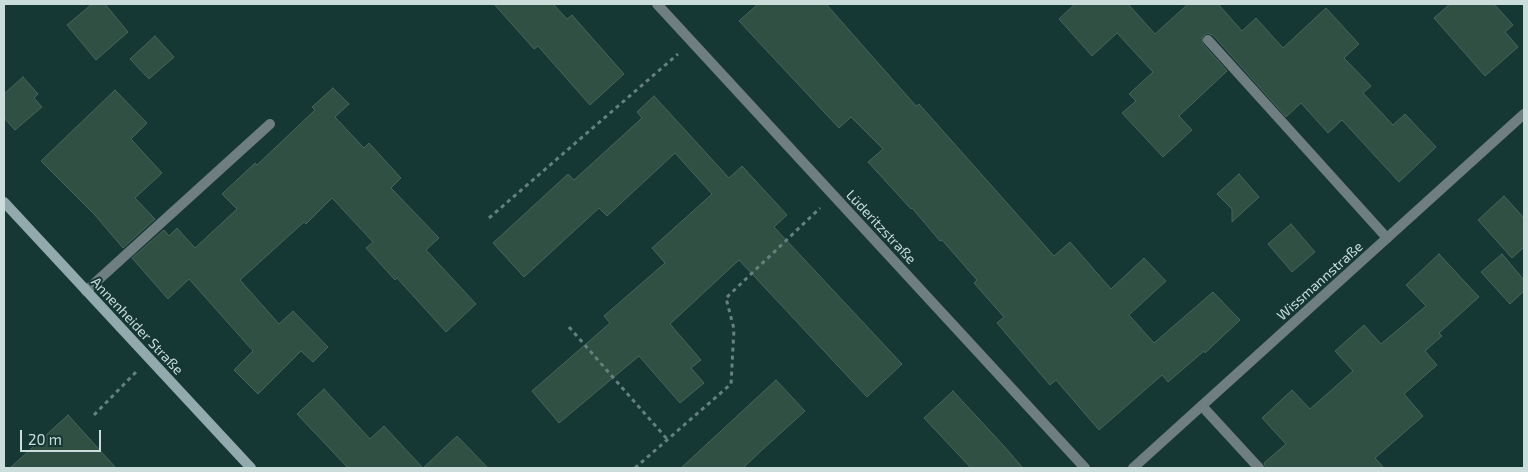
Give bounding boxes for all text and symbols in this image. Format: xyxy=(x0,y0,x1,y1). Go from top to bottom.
street label: Lüderitzstraße xyxy=(842,187,920,267)
street label: Wissmannstraße xyxy=(1274,238,1366,324)
street label: Annenheider Straße xyxy=(87,274,187,378)
scale bar xyxy=(22,420,104,452)
text: 20 m xyxy=(28,430,62,448)

